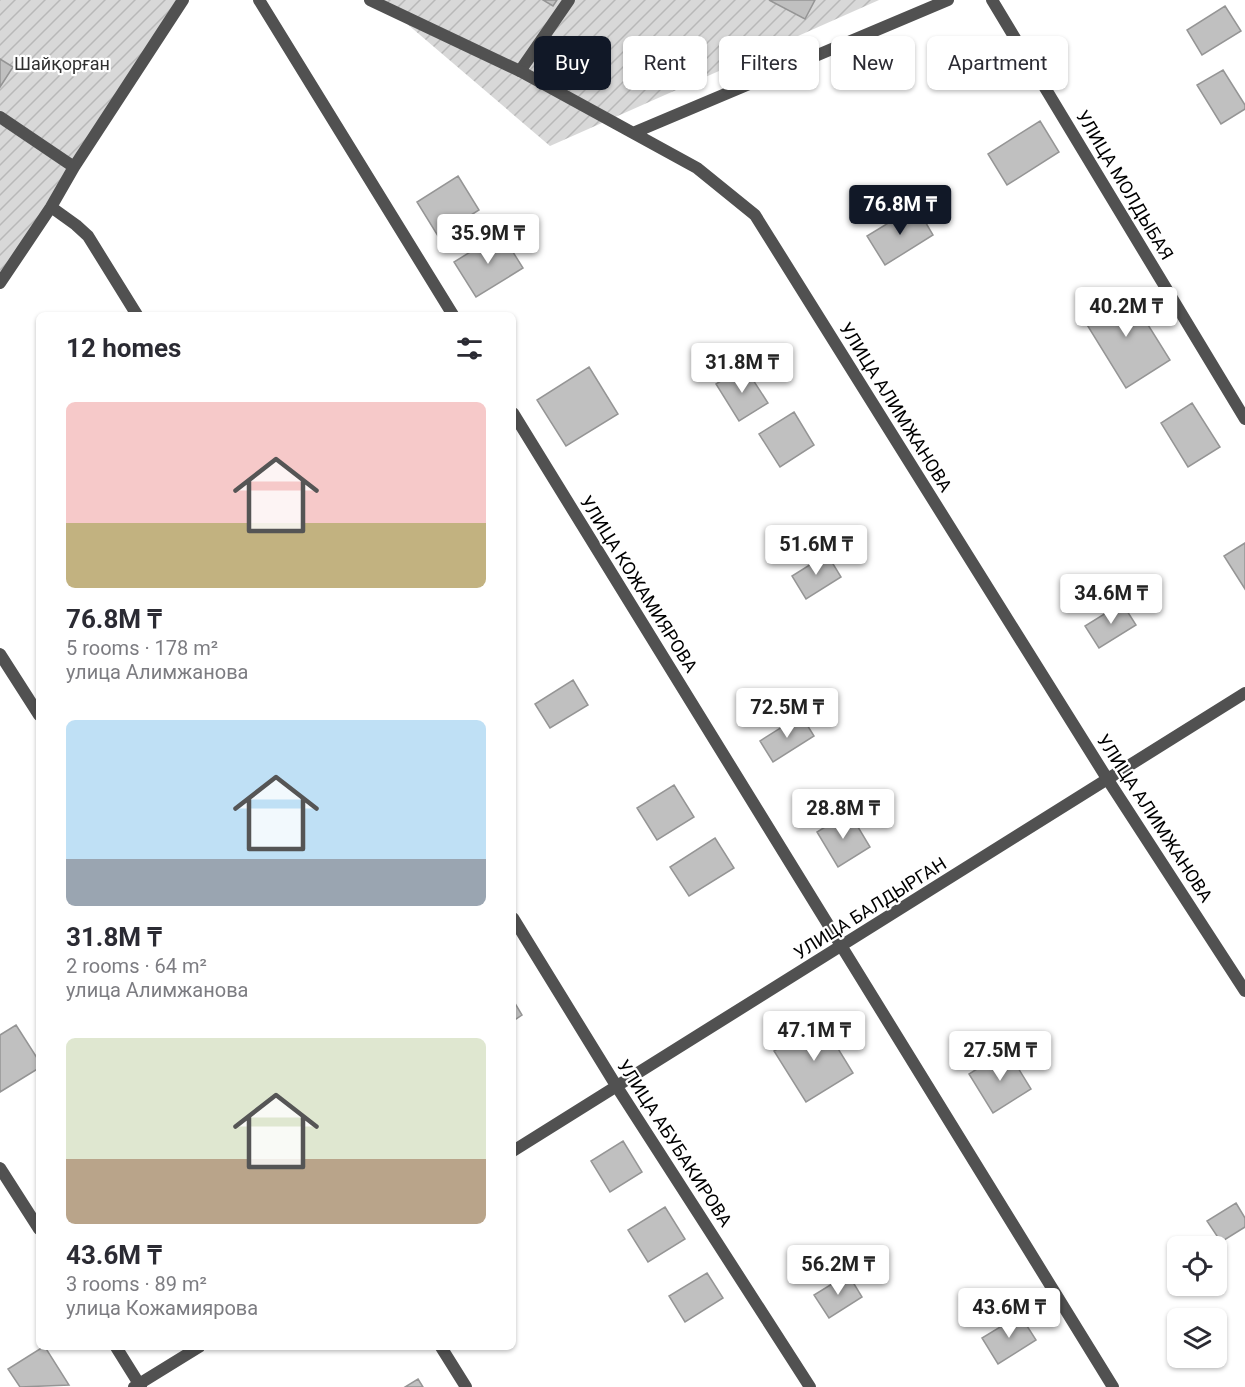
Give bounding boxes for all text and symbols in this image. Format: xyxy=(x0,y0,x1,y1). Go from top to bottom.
chip: Buy xyxy=(534,36,611,90)
chip: Rent xyxy=(623,36,707,90)
chip: Filters xyxy=(719,36,819,90)
chip: New xyxy=(831,36,915,90)
chip: Apartment xyxy=(927,36,1068,90)
park label: Шайқорған xyxy=(14,53,110,74)
street label: УЛИЦА МОЛДЫБАЯ xyxy=(1072,107,1178,263)
pin: 76.8M ₸ xyxy=(845,185,955,236)
text: 76.8M ₸ xyxy=(863,192,937,216)
pin: 35.9M ₸ xyxy=(433,214,543,265)
text: 35.9M ₸ xyxy=(451,221,525,245)
pin: 40.2M ₸ xyxy=(1071,287,1181,338)
text: 40.2M ₸ xyxy=(1089,294,1163,318)
street label: УЛИЦА АЛИМЖАНОВА xyxy=(835,319,957,496)
icon: filters xyxy=(453,332,486,365)
text: 12 homes xyxy=(66,333,181,363)
pin: 31.8M ₸ xyxy=(687,343,797,394)
text: 31.8M ₸ xyxy=(705,350,779,374)
icon: home xyxy=(222,441,330,549)
street label: УЛИЦА КОЖАМИЯРОВА xyxy=(576,492,702,676)
pin: 51.6M ₸ xyxy=(761,525,871,576)
text: 51.6M ₸ xyxy=(779,532,853,556)
pin: 34.6M ₸ xyxy=(1056,574,1166,625)
text: 34.6M ₸ xyxy=(1074,581,1148,605)
text: 76.8M ₸ xyxy=(66,604,162,634)
text: 5 rooms · 178 m² xyxy=(66,636,218,660)
text: улица Алимжанова xyxy=(66,660,248,684)
pin: 72.5M ₸ xyxy=(732,688,842,739)
text: 72.5M ₸ xyxy=(750,695,824,719)
street label: УЛИЦА АЛИМЖАНОВА xyxy=(1093,730,1217,906)
icon: home xyxy=(222,759,330,867)
pin: 28.8M ₸ xyxy=(788,789,898,840)
text: 28.8M ₸ xyxy=(806,796,880,820)
street label: УЛИЦА БАЛДЫРГАН xyxy=(790,853,950,963)
text: 31.8M ₸ xyxy=(66,922,162,952)
text: 2 rooms · 64 m² xyxy=(66,954,207,978)
text: улица Алимжанова xyxy=(66,978,248,1002)
pin: 47.1M ₸ xyxy=(759,1011,869,1062)
text: 47.1M ₸ xyxy=(777,1018,851,1042)
pin: 27.5M ₸ xyxy=(945,1031,1055,1082)
text: 27.5M ₸ xyxy=(963,1038,1037,1062)
street label: УЛИЦА АБУБАКИРОВА xyxy=(613,1056,737,1230)
icon: home xyxy=(222,1077,330,1185)
map controls xyxy=(1167,1236,1227,1368)
button: locate xyxy=(1167,1236,1227,1296)
text: 43.6M ₸ xyxy=(66,1240,162,1270)
pin: 56.2M ₸ xyxy=(783,1245,893,1296)
text: 56.2M ₸ xyxy=(801,1252,875,1276)
text: 3 rooms · 89 m² xyxy=(66,1272,207,1296)
pin: 43.6M ₸ xyxy=(954,1288,1064,1339)
text: 43.6M ₸ xyxy=(972,1295,1046,1319)
text: улица Кожамиярова xyxy=(66,1296,258,1320)
button: layers xyxy=(1167,1308,1227,1368)

